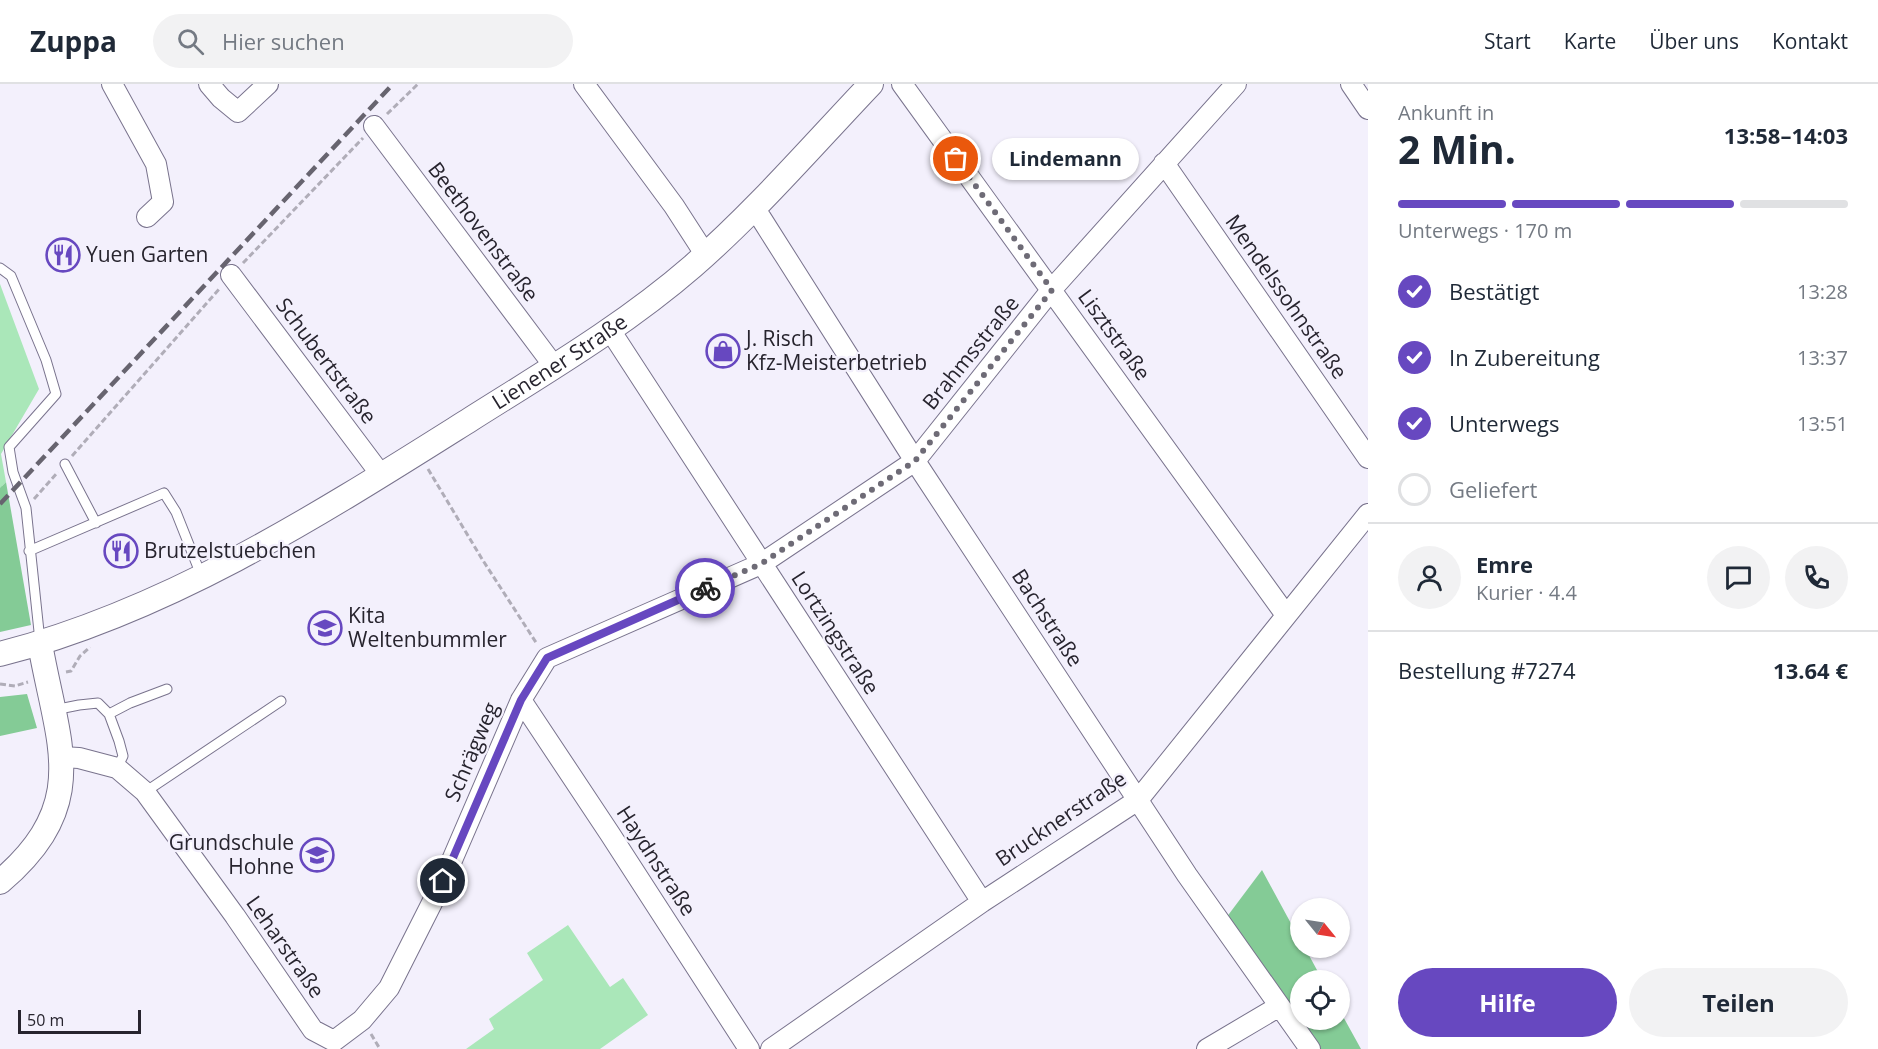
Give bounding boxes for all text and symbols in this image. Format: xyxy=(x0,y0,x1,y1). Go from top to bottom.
search box xyxy=(153,14,573,68)
text: Zuppa xyxy=(30,22,117,60)
icon: search xyxy=(174,25,207,58)
text: Hier suchen xyxy=(222,26,345,56)
text: Start xyxy=(1484,27,1531,55)
text: Karte xyxy=(1564,27,1616,55)
text: Über uns xyxy=(1649,27,1739,55)
text: Kontakt xyxy=(1772,27,1848,55)
text: Ankunft in xyxy=(1398,99,1494,126)
text: 13:58–14:03 xyxy=(1724,120,1848,150)
text: 2 Min. xyxy=(1398,122,1516,175)
pin xyxy=(930,133,981,184)
callout: Lindemann xyxy=(992,138,1139,180)
icon: bag xyxy=(939,142,972,175)
text: Lindemann xyxy=(1009,145,1122,172)
street label: Beethovenstraße xyxy=(422,156,546,307)
street label: Mendelssohnstraße xyxy=(1220,209,1354,384)
text: Unterwegs · 170 m xyxy=(1398,217,1572,244)
restaurant icon: Yuen Garten xyxy=(45,237,81,273)
place label: Yuen Garten xyxy=(86,240,208,268)
icon: check xyxy=(1398,275,1431,308)
text: Bestätigt xyxy=(1449,276,1539,306)
text: 13:28 xyxy=(1797,278,1848,305)
street label: Lisztstraße xyxy=(1072,283,1157,386)
street label: Brahmsstraße xyxy=(916,290,1025,415)
street label: Schubertstraße xyxy=(270,292,383,429)
street label: Lienener Straße xyxy=(486,307,632,415)
place label: J. Risch Kfz-Meisterbetrieb xyxy=(744,324,927,376)
shop icon: J. Risch Kfz-Meisterbetrieb xyxy=(705,333,741,369)
icon: check xyxy=(1398,341,1431,374)
text: In Zubereitung xyxy=(1449,342,1600,372)
text: 13:37 xyxy=(1797,344,1848,371)
icon: check xyxy=(1398,407,1431,440)
text: Unterwegs xyxy=(1449,408,1560,438)
text: 13:51 xyxy=(1797,410,1848,437)
text: Geliefert xyxy=(1449,474,1537,504)
restaurant icon: Brutzelstuebchen xyxy=(103,533,139,569)
place label: Brutzelstuebchen xyxy=(144,536,316,564)
button: person xyxy=(1398,546,1461,609)
button: chat xyxy=(1707,546,1770,609)
button: phone xyxy=(1785,546,1848,609)
text: Emre xyxy=(1476,549,1533,579)
courier xyxy=(675,558,735,618)
street label: Bachstraße xyxy=(1006,563,1090,672)
street label: Lortzingstraße xyxy=(786,565,886,700)
icon: bike xyxy=(689,572,722,605)
text: Kurier · 4.4 xyxy=(1476,579,1577,606)
place label: Kita Weltenbummler xyxy=(348,601,507,653)
school or university icon: Kita Weltenbummler xyxy=(307,610,343,646)
text: Bestellung #7274 xyxy=(1398,655,1576,685)
text: 13.64 € xyxy=(1773,655,1848,685)
street label: Schrägweg xyxy=(438,698,505,806)
street label: Brucknerstraße xyxy=(990,764,1131,872)
street label: Haydnstraße xyxy=(611,800,703,921)
place label: Grundschule Hohne xyxy=(169,828,294,880)
school or university icon: Grundschule Hohne xyxy=(299,837,335,873)
pin xyxy=(417,855,468,906)
icon: home xyxy=(426,864,459,897)
street label: Leharstraße xyxy=(240,890,331,1003)
north arrow xyxy=(1290,898,1350,958)
map controls xyxy=(1290,898,1350,1030)
button: Hilfe xyxy=(1398,968,1617,1037)
button: Teilen xyxy=(1629,968,1848,1037)
button: locate xyxy=(1290,970,1350,1030)
scale bar xyxy=(18,1007,141,1034)
text: 50 m xyxy=(27,1009,64,1031)

